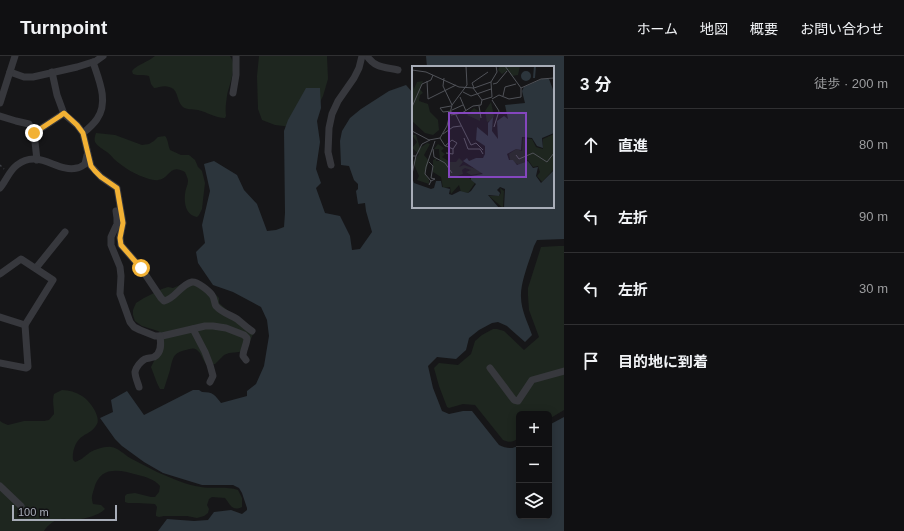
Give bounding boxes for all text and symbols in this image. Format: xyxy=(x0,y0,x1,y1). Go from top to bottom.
text: Turnpoint xyxy=(20,17,107,38)
text: ホーム xyxy=(636,21,678,37)
text: 地図 xyxy=(700,21,728,37)
text: 概要 xyxy=(750,21,778,37)
text: お問い合わせ xyxy=(800,21,884,37)
inset map xyxy=(412,66,554,208)
text: 3 分 xyxy=(580,75,611,94)
text: 徒歩 · 200 m xyxy=(814,76,888,91)
route end xyxy=(25,124,43,142)
icon: ahead xyxy=(580,134,602,156)
text: 直進 xyxy=(618,137,648,154)
text: 80 m xyxy=(859,137,888,152)
icon: left xyxy=(580,206,602,228)
text: 左折 xyxy=(618,209,648,226)
text: 90 m xyxy=(859,209,888,224)
route start xyxy=(132,259,150,277)
icon: left xyxy=(580,278,602,300)
text: 左折 xyxy=(618,281,648,298)
text: 30 m xyxy=(859,281,888,296)
icon: arrive xyxy=(580,350,602,372)
text: 目的地に到着 xyxy=(618,353,708,370)
map controls xyxy=(516,411,552,519)
button: + xyxy=(516,411,552,447)
button: − xyxy=(516,447,552,483)
button: layers xyxy=(516,483,552,519)
scale bar xyxy=(12,503,117,522)
text: 100 m xyxy=(18,506,49,518)

